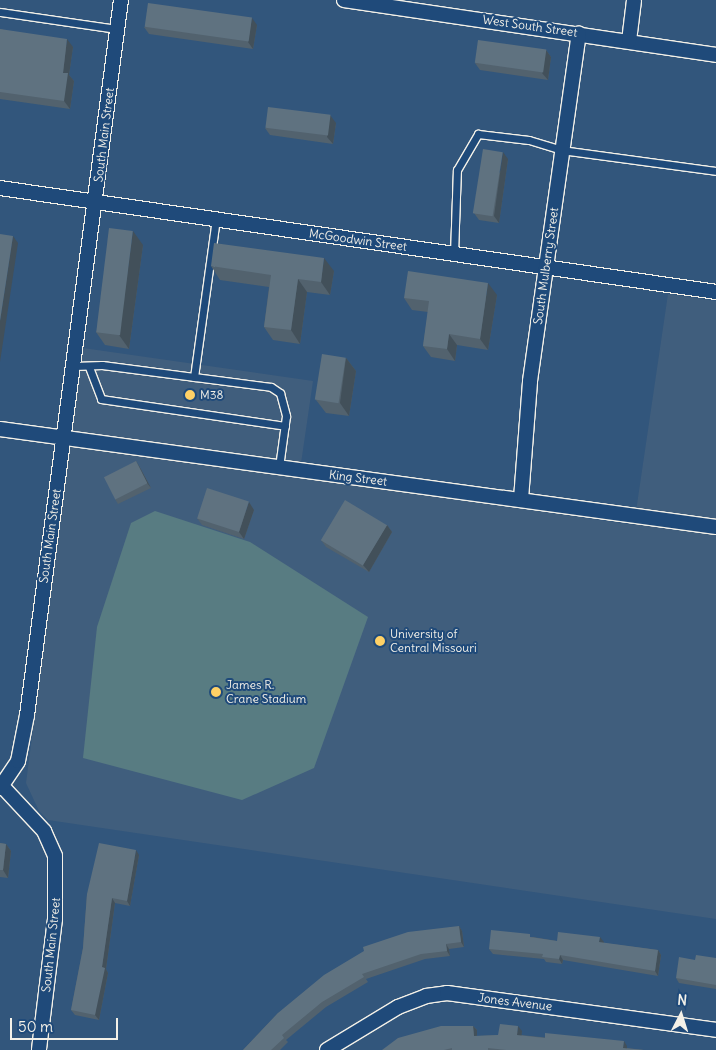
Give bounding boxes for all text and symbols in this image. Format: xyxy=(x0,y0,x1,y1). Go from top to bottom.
street label: West South Street xyxy=(482,12,578,40)
street label: South Main Street xyxy=(91,87,117,183)
street label: South Mulberry Street xyxy=(531,206,561,326)
street label: McGoodwin Street xyxy=(308,226,408,254)
place label: M38 xyxy=(200,388,223,402)
marker: M38 xyxy=(184,389,196,401)
street label: King Street xyxy=(328,467,388,489)
street label: South Main Street xyxy=(36,488,64,584)
place label: University of Central Missouri xyxy=(390,627,477,655)
marker: University of Central Missouri xyxy=(374,635,386,647)
place label: James R. Crane Stadium xyxy=(226,678,306,706)
marker: James R. Crane Stadium xyxy=(210,686,222,698)
street label: South Main Street xyxy=(39,897,63,993)
street label: Jones Avenue xyxy=(477,990,553,1014)
north arrow xyxy=(656,990,706,1040)
text: N xyxy=(677,991,688,1009)
scale bar xyxy=(12,1008,120,1040)
text: 50 m xyxy=(18,1017,53,1036)

